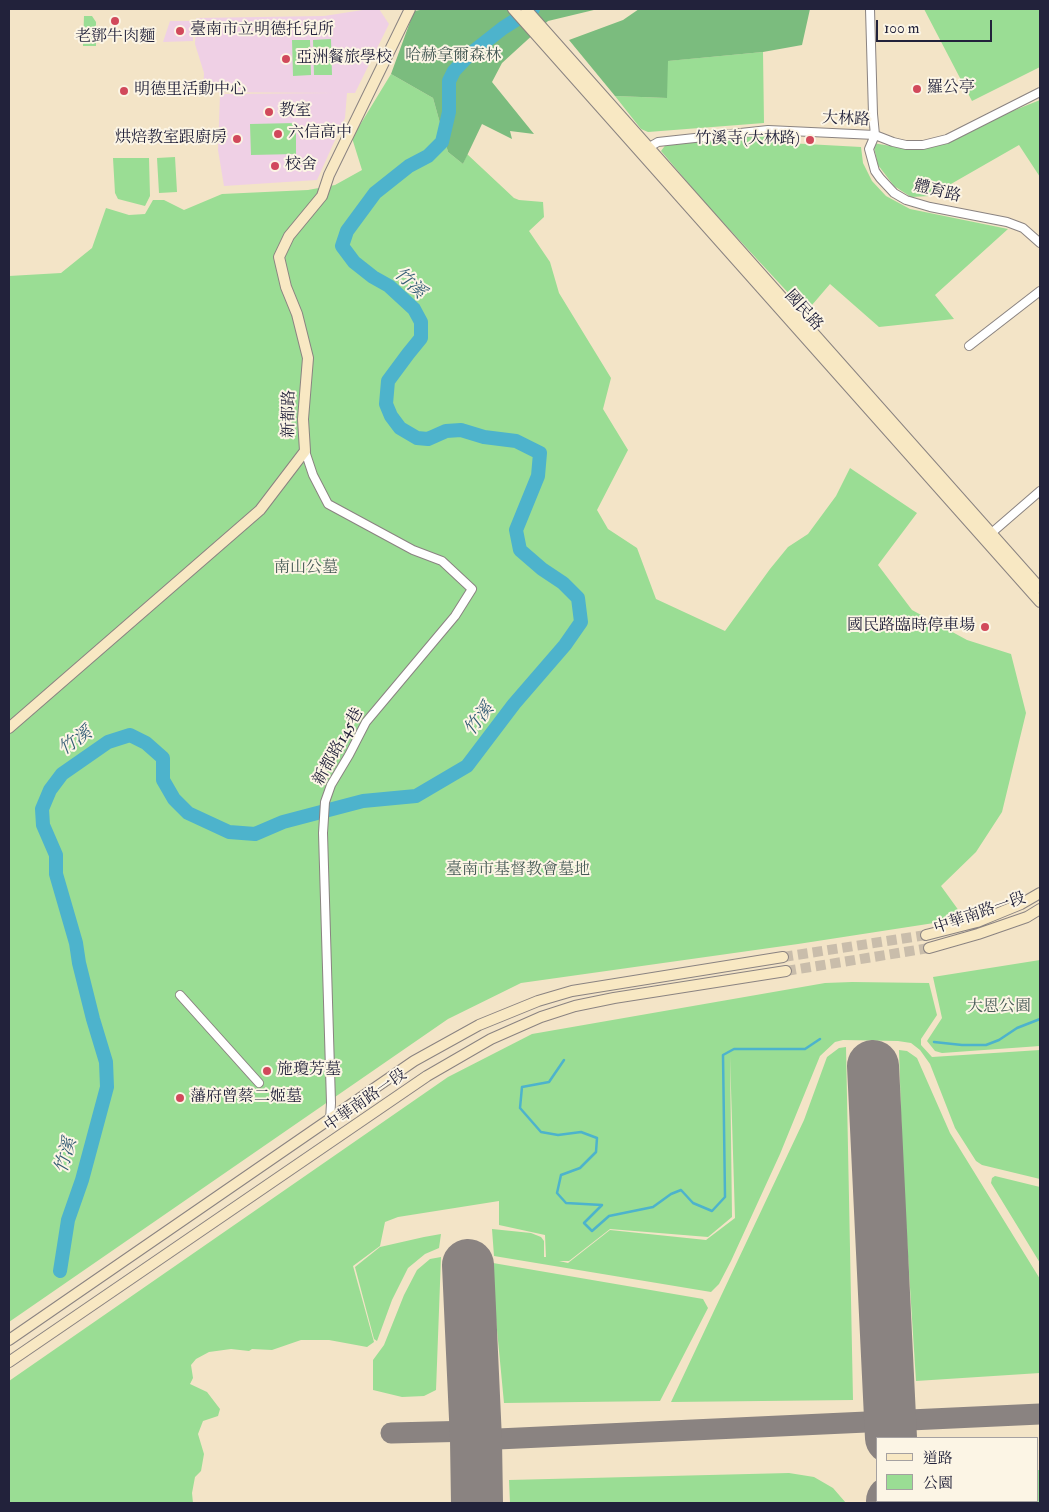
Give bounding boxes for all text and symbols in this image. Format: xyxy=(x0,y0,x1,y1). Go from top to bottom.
scale bar xyxy=(879,10,995,42)
marker: 老鄧牛肉麵 xyxy=(109,15,121,27)
text: 100 m xyxy=(884,19,919,38)
place label: 臺南市立明德托兒所 xyxy=(190,21,334,41)
marker: 臺南市立明德托兒所 xyxy=(174,25,186,37)
place label: 老鄧牛肉麵 xyxy=(75,28,155,48)
park label: 哈赫拿爾森林 xyxy=(405,47,501,67)
place label: 亞洲餐旅學校 xyxy=(296,49,392,69)
marker: 亞洲餐旅學校 xyxy=(280,53,292,65)
place label: 羅公亭 xyxy=(927,79,975,99)
place label: 明德里活動中心 xyxy=(134,81,246,101)
marker: 羅公亭 xyxy=(911,83,923,95)
marker: 明德里活動中心 xyxy=(118,85,130,97)
place label: 教室 xyxy=(279,102,311,122)
marker: 教室 xyxy=(263,106,275,118)
street label: 大林路 xyxy=(822,109,870,131)
place label: 六信高中 xyxy=(288,124,352,144)
marker: 六信高中 xyxy=(272,128,284,140)
place label: 烘焙教室跟廚房 xyxy=(115,129,227,149)
place label: 竹溪寺(大林路) xyxy=(695,130,800,150)
marker: 烘焙教室跟廚房 xyxy=(231,133,243,145)
marker: 竹溪寺(大林路) xyxy=(804,134,816,146)
place label: 校舍 xyxy=(285,156,317,176)
marker: 校舍 xyxy=(269,160,281,172)
street label: 體育路 xyxy=(911,177,963,207)
water label: 竹溪 xyxy=(388,264,430,304)
street label: 國民路 xyxy=(780,287,826,335)
street label: 新都路 xyxy=(280,390,300,438)
park label: 南山公墓 xyxy=(274,559,338,579)
place label: 國民路臨時停車場 xyxy=(847,617,975,637)
marker: 國民路臨時停車場 xyxy=(979,621,991,633)
water label: 竹溪 xyxy=(460,699,500,741)
street label: 新都路145巷 xyxy=(310,705,368,789)
water label: 竹溪 xyxy=(55,723,97,761)
park label: 臺南市基督教會墓地 xyxy=(446,861,590,881)
street label: 中華南路一段 xyxy=(931,889,1029,939)
park label: 大恩公園 xyxy=(967,998,1031,1018)
place label: 施瓊芳墓 xyxy=(277,1061,341,1081)
marker: 施瓊芳墓 xyxy=(261,1065,273,1077)
street label: 中華南路一段 xyxy=(321,1066,411,1136)
place label: 藩府曾蔡二姬墓 xyxy=(190,1088,302,1108)
marker: 藩府曾蔡二姬墓 xyxy=(174,1092,186,1104)
water label: 竹溪 xyxy=(52,1136,82,1176)
legend xyxy=(876,1437,1039,1502)
text: 道路 xyxy=(923,1449,953,1468)
text: 公園 xyxy=(923,1474,953,1493)

